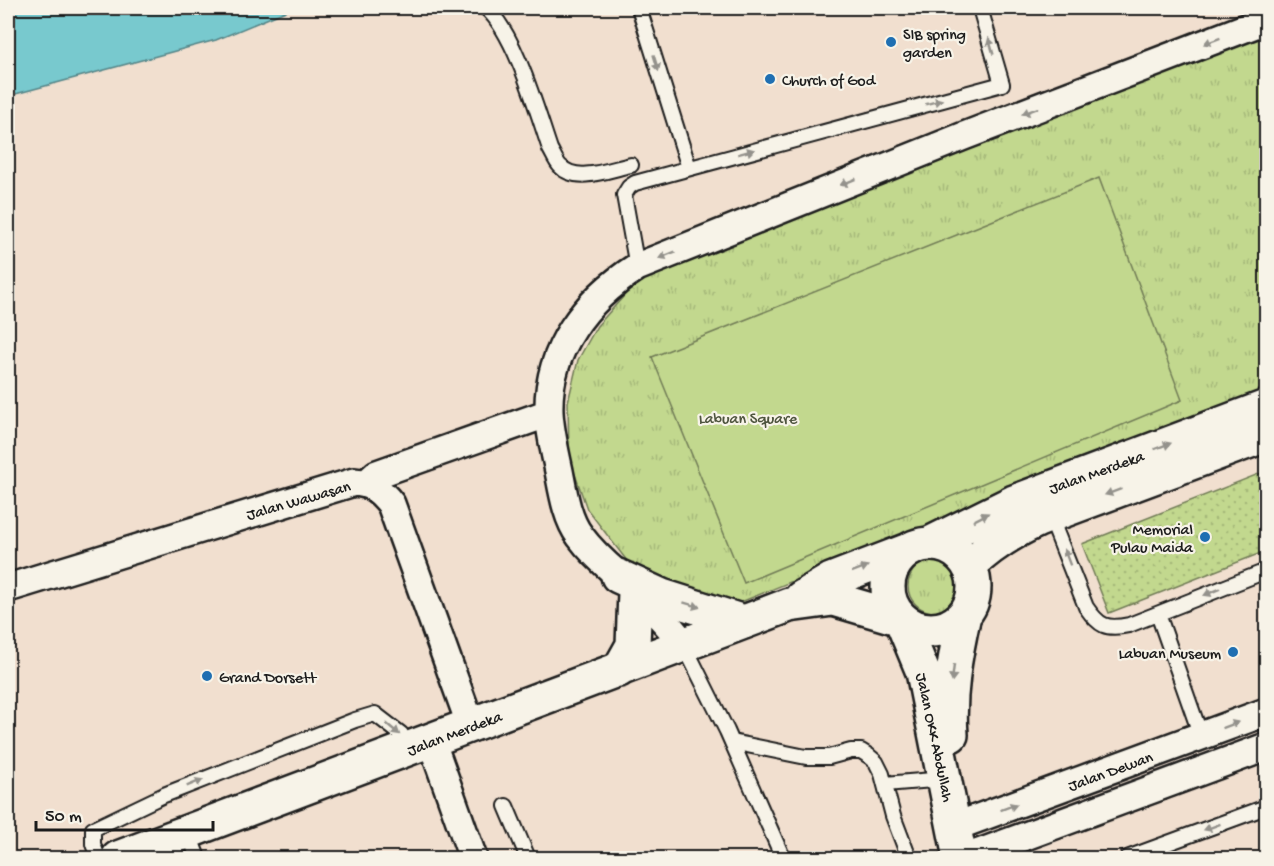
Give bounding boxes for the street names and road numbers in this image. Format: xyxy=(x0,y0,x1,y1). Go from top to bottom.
street label: Jalan Merdeka xyxy=(1047,448,1148,500)
street label: Jalan Wawasan xyxy=(245,478,354,526)
street label: Jalan OKK Abdullah xyxy=(910,671,956,804)
street label: Jalan Merdeka xyxy=(405,708,506,762)
street label: Jalan Dewan xyxy=(1066,749,1157,797)

